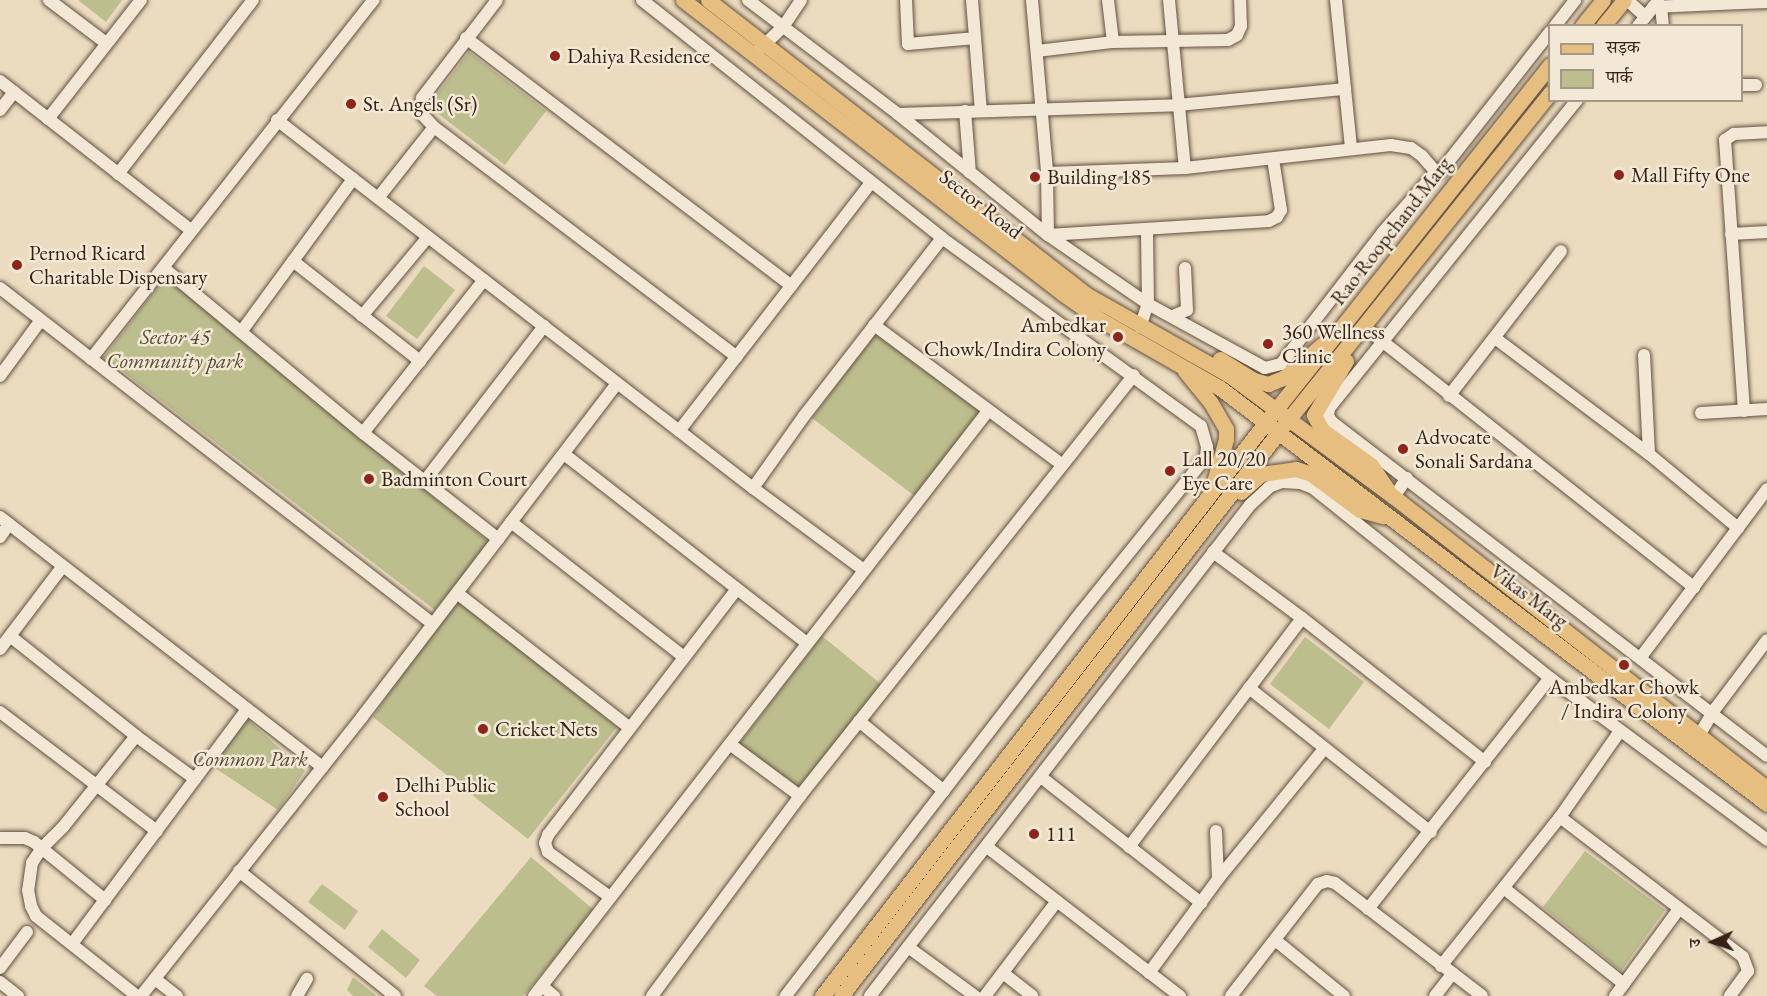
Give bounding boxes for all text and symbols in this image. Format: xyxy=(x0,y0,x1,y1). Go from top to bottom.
legend xyxy=(1548,24,1743,102)
text: सड़क xyxy=(1606,35,1640,58)
place label: Dahiya Residence xyxy=(567,43,710,69)
marker: Dahiya Residence xyxy=(548,49,562,63)
text: पार्क xyxy=(1606,65,1633,88)
place label: St. Angels (Sr) xyxy=(363,91,477,117)
marker: St. Angels (Sr) xyxy=(344,97,358,111)
street label: Rao Roopchand Marg xyxy=(1325,152,1457,310)
place label: Mall Fifty One xyxy=(1631,162,1750,188)
street label: Sector Road xyxy=(934,164,1028,244)
place label: Building 185 xyxy=(1047,164,1151,190)
marker: Mall Fifty One xyxy=(1612,168,1626,182)
marker: Building 185 xyxy=(1028,170,1042,184)
place label: Pernod Ricard Charitable Dispensary xyxy=(29,240,207,290)
marker: Pernod Ricard Charitable Dispensary xyxy=(10,258,24,272)
place label: Ambedkar Chowk/Indira Colony xyxy=(924,312,1106,362)
place label: 360 Wellness Clinic xyxy=(1282,319,1385,369)
park label: Sector 45 Community park xyxy=(106,324,244,374)
marker: Ambedkar Chowk/Indira Colony xyxy=(1111,330,1125,344)
marker: 360 Wellness Clinic xyxy=(1259,335,1277,353)
place label: Advocate Sonali Sardana xyxy=(1415,424,1533,474)
marker: Advocate Sonali Sardana xyxy=(1396,442,1410,456)
place label: Lall 20/20 Eye Care xyxy=(1182,446,1266,496)
marker: Lall 20/20 Eye Care xyxy=(1163,464,1177,478)
place label: Badminton Court xyxy=(381,466,527,492)
marker: Badminton Court xyxy=(362,472,376,486)
street label: Vikas Marg xyxy=(1485,559,1573,633)
marker: Ambedkar Chowk / Indira Colony xyxy=(1617,658,1631,672)
place label: Ambedkar Chowk / Indira Colony xyxy=(1549,674,1699,724)
place label: Cricket Nets xyxy=(495,716,598,742)
marker: Cricket Nets xyxy=(476,722,490,736)
park label: Common Park xyxy=(192,746,308,772)
place label: Delhi Public School xyxy=(395,772,496,822)
marker: Delhi Public School xyxy=(376,790,390,804)
place label: 111 xyxy=(1046,821,1076,847)
marker: 111 xyxy=(1027,827,1041,841)
north arrow xyxy=(1683,912,1743,972)
text: उ xyxy=(1684,938,1705,948)

